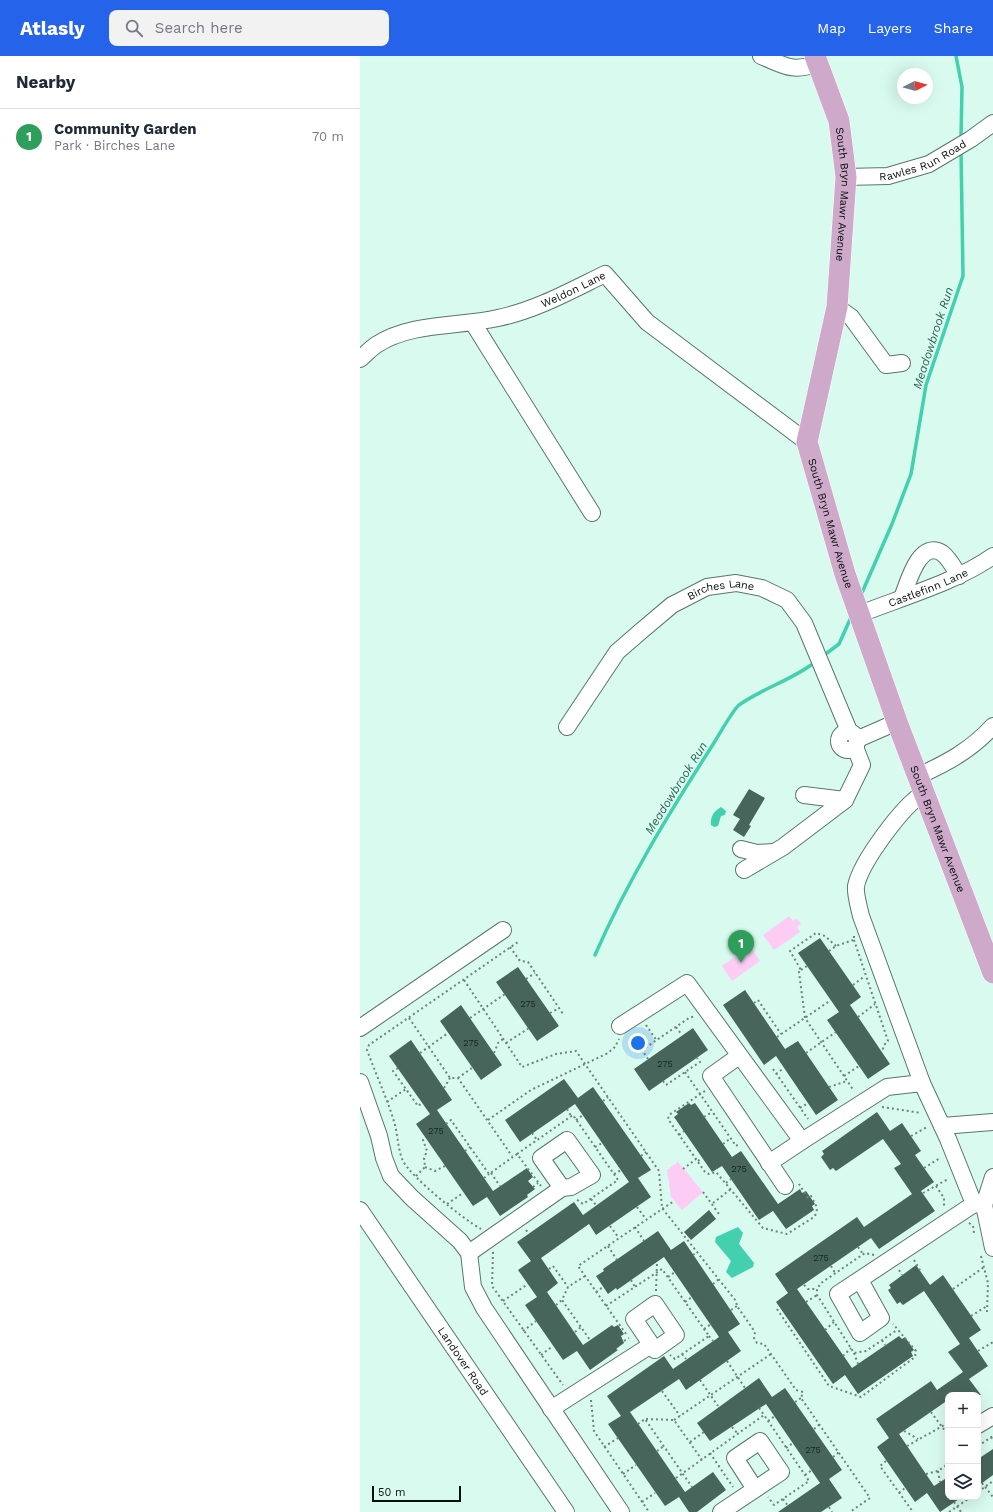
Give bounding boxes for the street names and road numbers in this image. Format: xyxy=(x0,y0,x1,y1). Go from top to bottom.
street label: South Bryn Mawr Avenue xyxy=(833,127,852,262)
street label: Rawles Run Road xyxy=(879,137,969,183)
street label: Weldon Lane xyxy=(539,269,608,311)
street label: South Bryn Mawr Avenue xyxy=(805,457,856,590)
street label: Castlefinn Lane xyxy=(887,566,970,610)
street label: Birches Lane xyxy=(685,577,755,603)
street label: South Bryn Mawr Avenue xyxy=(907,764,968,894)
street label: Landover Road xyxy=(435,1325,491,1398)

